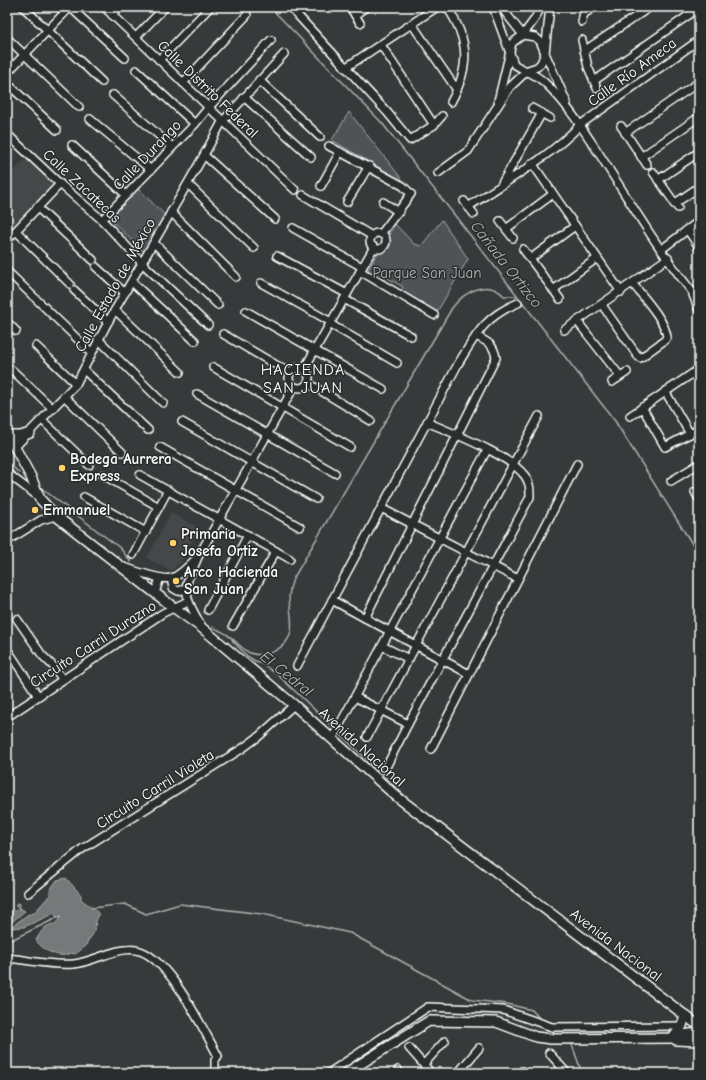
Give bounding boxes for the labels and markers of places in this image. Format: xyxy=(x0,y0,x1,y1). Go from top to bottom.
place label: Bodega Aurrera Express xyxy=(70,450,172,485)
marker: Bodega Aurrera Express xyxy=(57,463,67,473)
place label: Emmanuel xyxy=(43,501,110,519)
marker: Emmanuel xyxy=(30,505,40,515)
place label: Primaria Josefa Ortiz xyxy=(181,525,258,560)
marker: Primaria Josefa Ortiz xyxy=(168,538,178,548)
place label: Arco Hacienda San Juan xyxy=(184,563,278,598)
marker: Arco Hacienda San Juan xyxy=(171,576,181,586)

